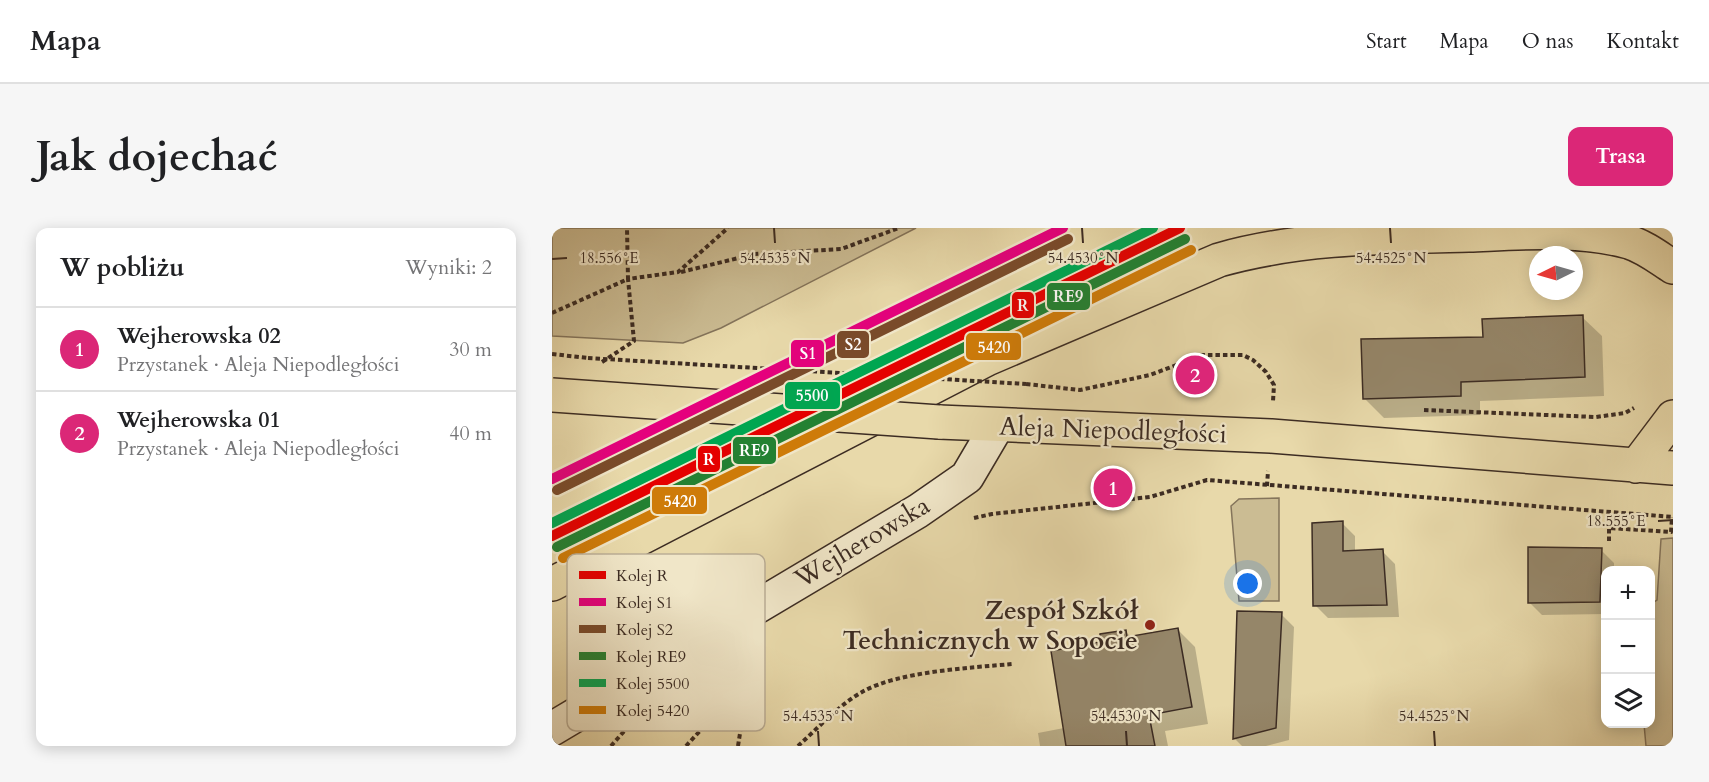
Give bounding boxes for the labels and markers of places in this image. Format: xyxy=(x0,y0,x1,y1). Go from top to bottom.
pin: 2 xyxy=(1176,352,1214,398)
pin: 1 xyxy=(1094,466,1132,510)
place label: Zespół Szkół Technicznych w Sopocie xyxy=(842,593,1139,658)
marker: Zespół Szkół Technicznych w Sopocie xyxy=(1143,618,1157,632)

